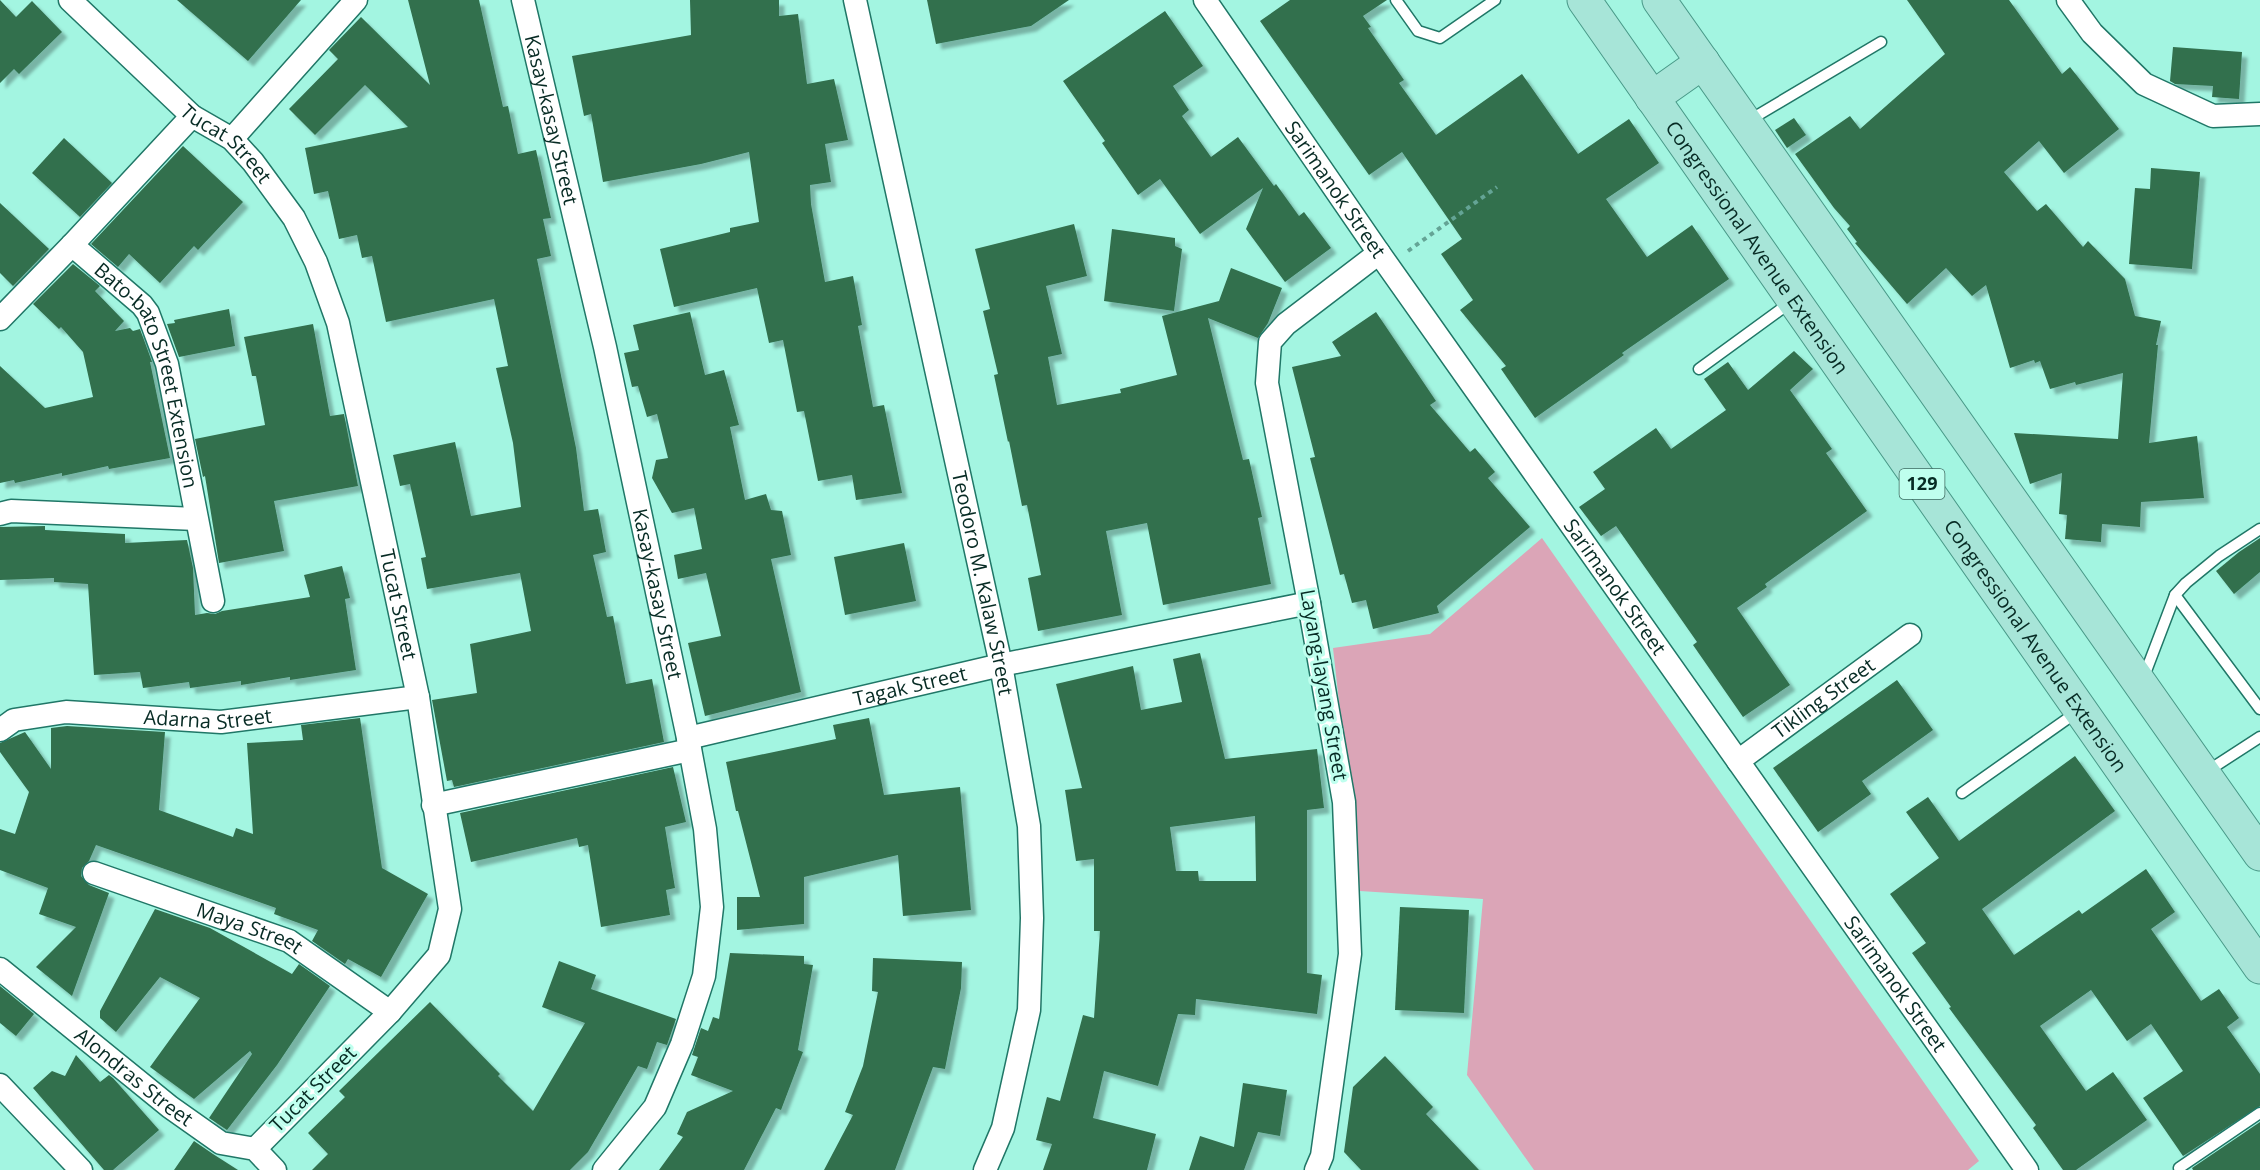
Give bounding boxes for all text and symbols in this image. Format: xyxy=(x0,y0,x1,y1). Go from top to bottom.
street label: Kasay-kasay Street xyxy=(519,32,585,207)
street label: Tucat Street xyxy=(175,98,278,189)
street label: Sarimanok Street xyxy=(1279,115,1392,263)
street label: Congressional Avenue Extension xyxy=(1660,115,1855,379)
street label: Bato-bato Street Extension xyxy=(89,256,205,490)
street label: Teodoro M. Kalaw Street xyxy=(946,468,1020,697)
road number: 129 xyxy=(1900,469,1944,499)
street label: Kasay-kasay Street xyxy=(627,506,689,682)
street label: Sarimanok Street xyxy=(1558,513,1673,660)
street label: Congressional Avenue Extension xyxy=(1938,514,2134,777)
street label: Tucat Street xyxy=(374,547,424,662)
street label: Layang-layang Street xyxy=(1294,587,1355,783)
street label: Tikling Street xyxy=(1766,651,1880,745)
street label: Tagak Street xyxy=(850,659,969,712)
street label: Adarna Street xyxy=(143,702,273,735)
street label: Maya Street xyxy=(193,896,309,960)
street label: Sarimanok Street xyxy=(1838,910,1953,1057)
street label: Alondras Street xyxy=(69,1021,199,1132)
street label: Tucat Street xyxy=(263,1039,362,1138)

